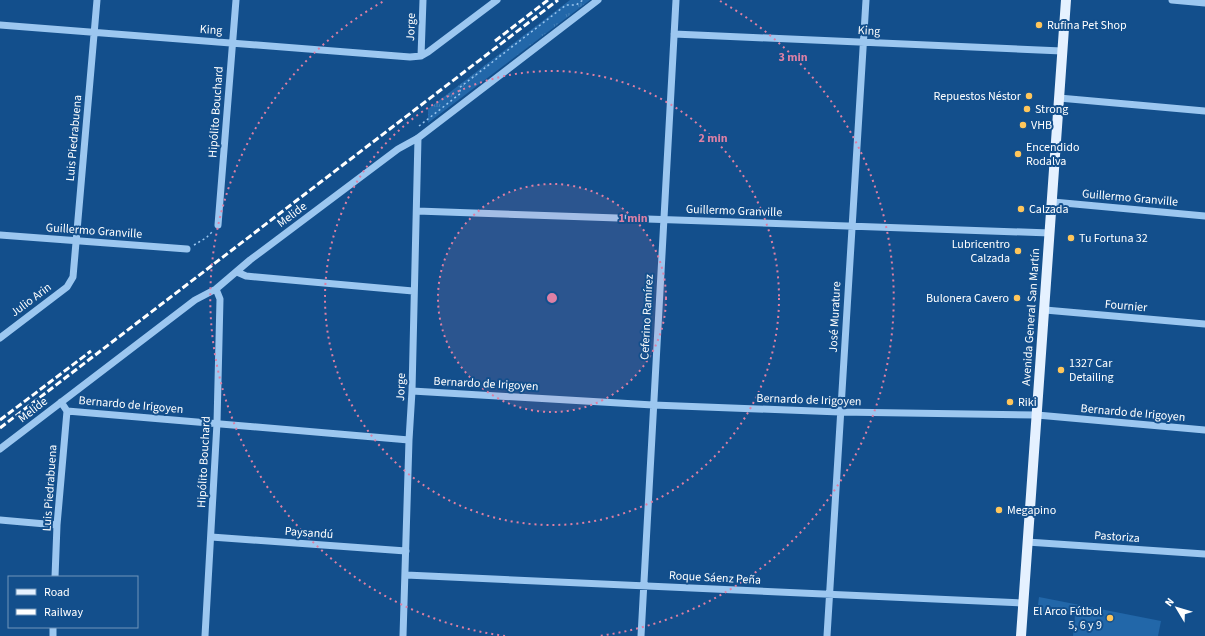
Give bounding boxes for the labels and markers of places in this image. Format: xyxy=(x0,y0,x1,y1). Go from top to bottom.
place label: Rufina Pet Shop xyxy=(1047,17,1127,34)
marker: Rufina Pet Shop xyxy=(1034,20,1044,30)
place label: Repuestos Néstor xyxy=(934,88,1022,105)
marker: Repuestos Néstor xyxy=(1024,91,1034,101)
place label: Strong xyxy=(1035,101,1068,118)
marker: Strong xyxy=(1022,104,1032,114)
place label: VHB xyxy=(1031,117,1052,134)
marker: VHB xyxy=(1018,120,1028,130)
place label: Encendido Rodalva xyxy=(1026,139,1079,170)
marker: Encendido Rodalva xyxy=(1013,149,1023,159)
place label: Calzada xyxy=(1029,201,1069,218)
marker: Calzada xyxy=(1016,204,1026,214)
place label: Tu Fortuna 32 xyxy=(1079,230,1148,247)
marker: Tu Fortuna 32 xyxy=(1066,233,1076,243)
place label: Lubricentro Calzada xyxy=(952,236,1010,267)
marker: Lubricentro Calzada xyxy=(1013,246,1023,256)
place label: Bulonera Cavero xyxy=(926,290,1009,307)
centre of rings xyxy=(545,291,559,305)
marker: Bulonera Cavero xyxy=(1012,293,1022,303)
place label: 1327 Car Detailing xyxy=(1069,355,1114,386)
marker: 1327 Car Detailing xyxy=(1056,365,1066,375)
place label: Riki xyxy=(1018,394,1037,411)
marker: Riki xyxy=(1005,397,1015,407)
place label: Megapino xyxy=(1007,502,1056,519)
marker: Megapino xyxy=(994,505,1004,515)
place label: El Arco Fútbol 5, 6 y 9 xyxy=(1033,603,1102,634)
marker: El Arco Fútbol 5, 6 y 9 xyxy=(1105,613,1115,623)

